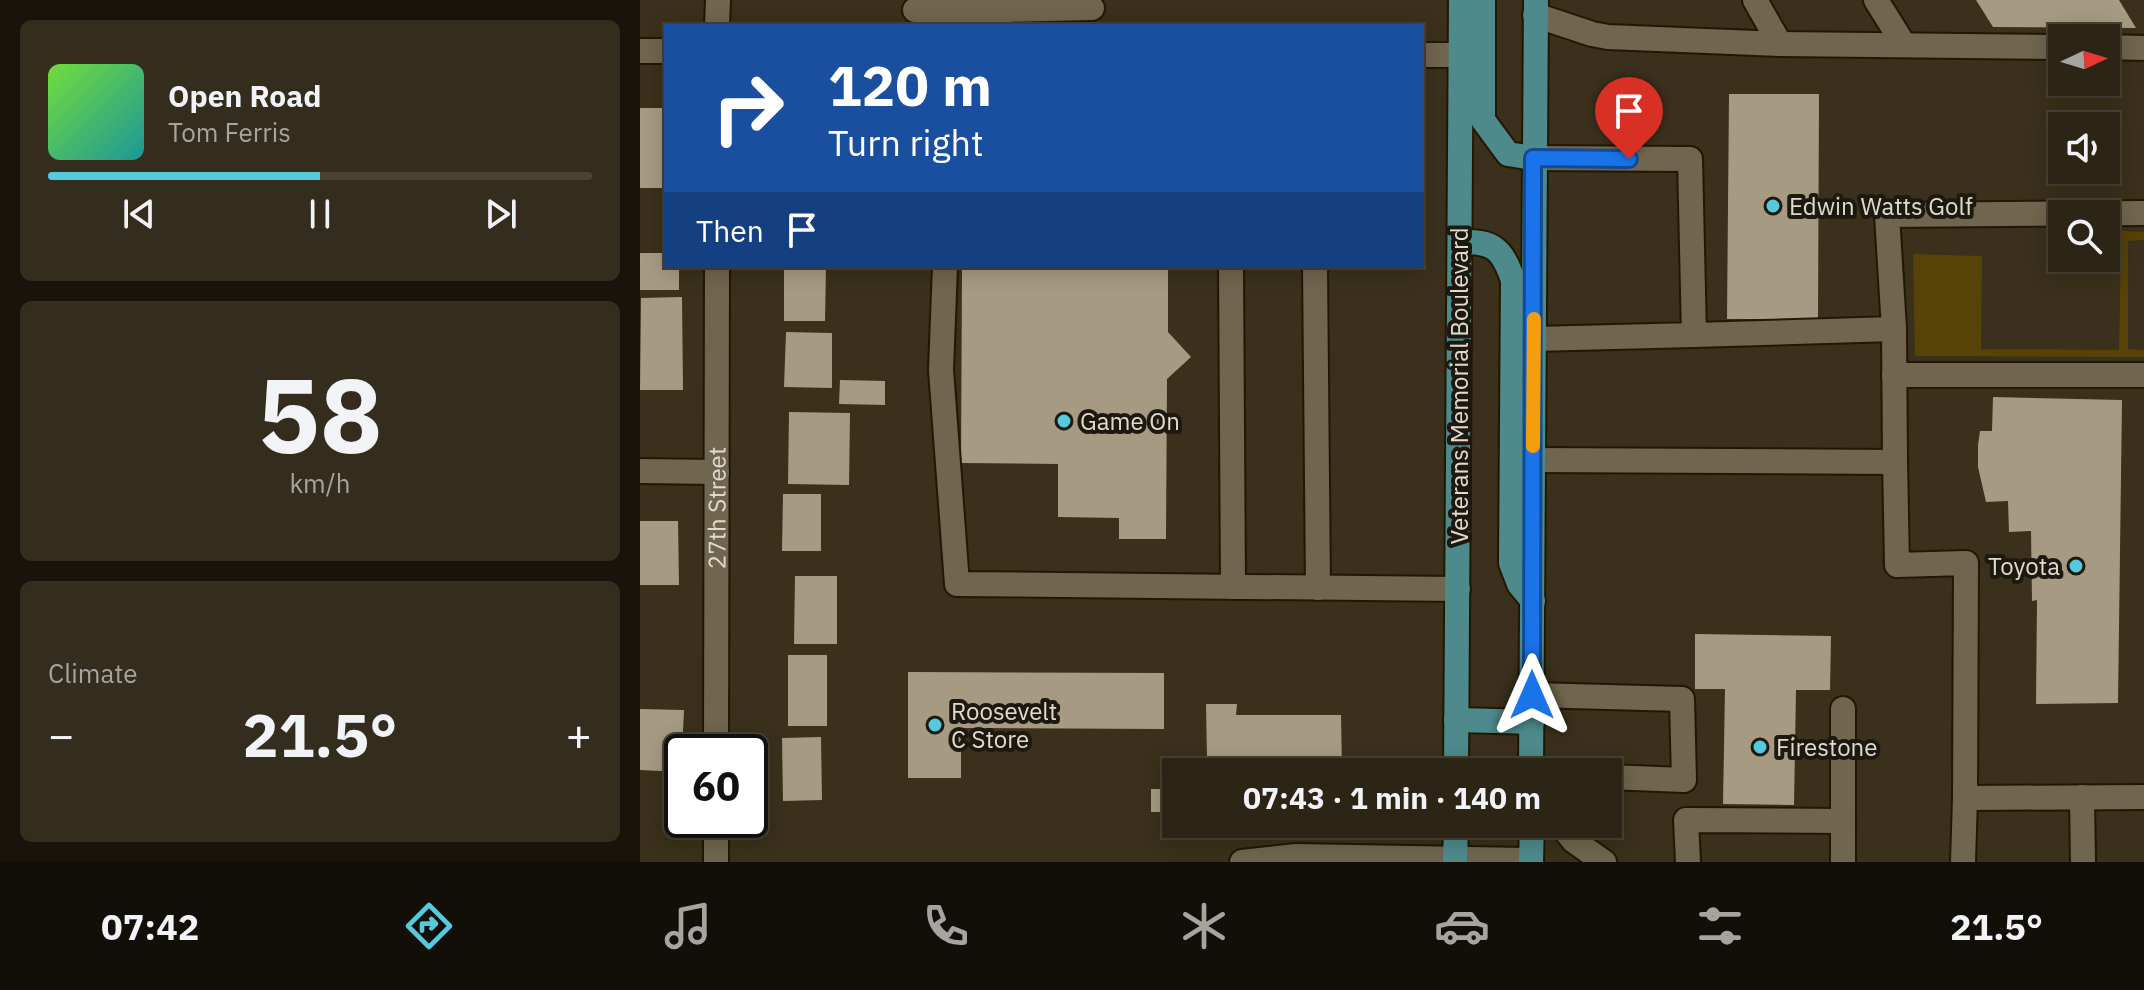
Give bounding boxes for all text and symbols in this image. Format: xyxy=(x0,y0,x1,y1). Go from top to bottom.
north arrow xyxy=(2048,24,2120,96)
map controls xyxy=(2048,24,2120,272)
text: 120 m xyxy=(828,49,992,121)
icon: right xyxy=(696,56,800,160)
text: Open Road xyxy=(168,76,321,115)
pin xyxy=(1595,77,1663,159)
icon: arrive xyxy=(1607,89,1651,133)
button: sound xyxy=(2048,112,2120,184)
text: Tom Ferris xyxy=(168,115,291,149)
text: Turn right xyxy=(828,119,984,166)
place label: Edwin Watts Golf xyxy=(1789,190,1973,222)
icon: previous xyxy=(117,192,161,236)
icon: pause xyxy=(298,192,342,236)
icon: next xyxy=(479,192,523,236)
marker: Edwin Watts Golf xyxy=(1764,197,1782,215)
button: search xyxy=(2048,200,2120,272)
icon: arrive xyxy=(780,208,824,252)
text: Then xyxy=(696,211,764,250)
street label: Veterans Memorial Boulevard xyxy=(1443,227,1475,545)
text: 58 xyxy=(258,346,382,482)
place label: Game On xyxy=(1080,405,1180,437)
marker: Game On xyxy=(1055,412,1073,430)
street label: 27th Street xyxy=(700,447,733,569)
text: km/h xyxy=(289,466,351,500)
place label: Toyota xyxy=(1988,550,2060,582)
marker: Toyota xyxy=(2067,557,2085,575)
position arrow xyxy=(1490,653,1574,737)
text: Climate xyxy=(48,656,138,690)
text: 21.5° xyxy=(243,695,397,774)
place label: Roosevelt C Store xyxy=(951,695,1057,755)
text: − xyxy=(48,706,74,763)
text: + xyxy=(566,706,592,763)
marker: Roosevelt C Store xyxy=(926,716,944,734)
place label: Firestone xyxy=(1776,731,1877,763)
speed limit sign: 60 xyxy=(664,734,768,838)
marker: Firestone xyxy=(1751,738,1769,756)
text: 07:43 · 1 min · 140 m xyxy=(1243,778,1541,817)
icon: directions xyxy=(401,898,457,954)
icon: music xyxy=(660,898,716,954)
icon: phone xyxy=(918,898,974,954)
icon: climate xyxy=(1176,898,1232,954)
icon: car xyxy=(1434,898,1490,954)
icon: filters xyxy=(1692,898,1748,954)
text: 07:42 xyxy=(101,903,199,950)
text: 21.5° xyxy=(1950,903,2043,950)

